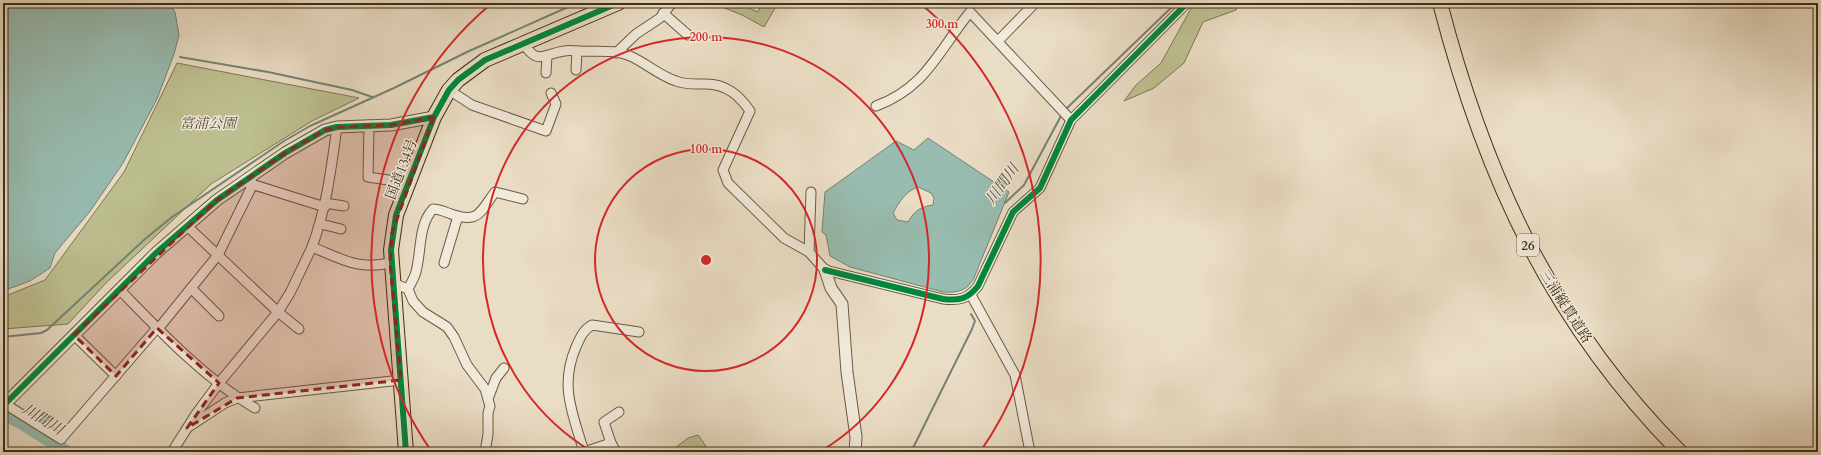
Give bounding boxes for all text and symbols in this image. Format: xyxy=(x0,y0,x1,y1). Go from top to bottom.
text: 300 m xyxy=(926,16,959,32)
text: 200 m xyxy=(690,29,723,45)
park label: 富浦公園 xyxy=(180,114,238,133)
street label: 国道134号 xyxy=(381,136,422,202)
text: 100 m xyxy=(690,141,723,157)
water label: 川間川 xyxy=(981,158,1024,208)
road number: 26 xyxy=(1517,234,1539,256)
centre of rings xyxy=(699,253,713,267)
street label: 三浦縦貫道路 xyxy=(1535,266,1596,347)
water label: 川間川 xyxy=(19,399,69,440)

